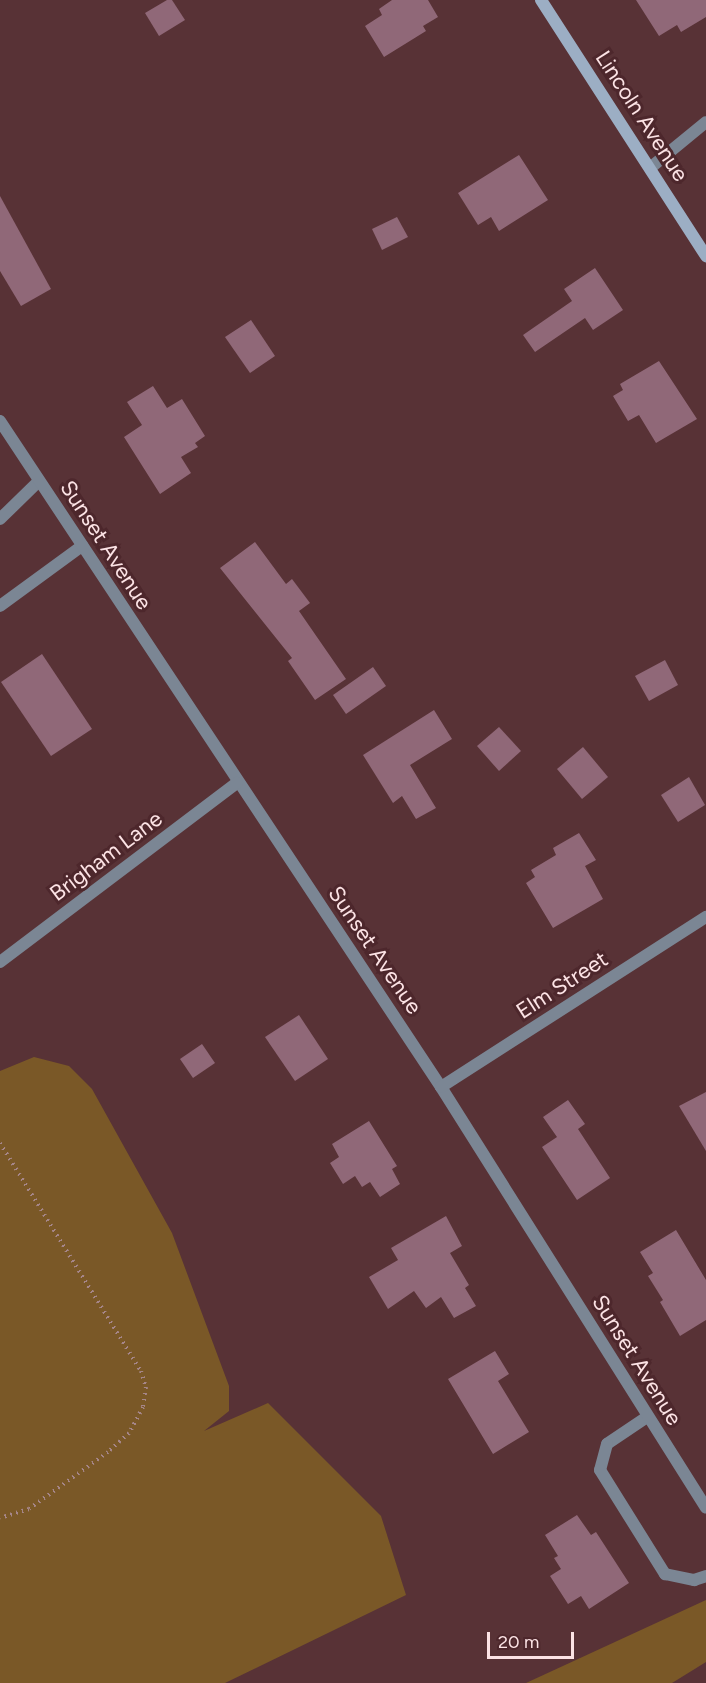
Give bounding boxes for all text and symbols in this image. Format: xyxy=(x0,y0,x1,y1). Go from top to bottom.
street label: Lincoln Avenue xyxy=(590,46,694,186)
street label: Sunset Avenue xyxy=(54,476,158,614)
street label: Brigham Lane xyxy=(45,805,167,907)
street label: Sunset Avenue xyxy=(323,881,427,1019)
street label: Elm Street xyxy=(511,946,613,1024)
street label: Sunset Avenue xyxy=(586,1290,688,1430)
scale bar xyxy=(490,1620,577,1658)
text: 20 m xyxy=(498,1631,539,1653)

